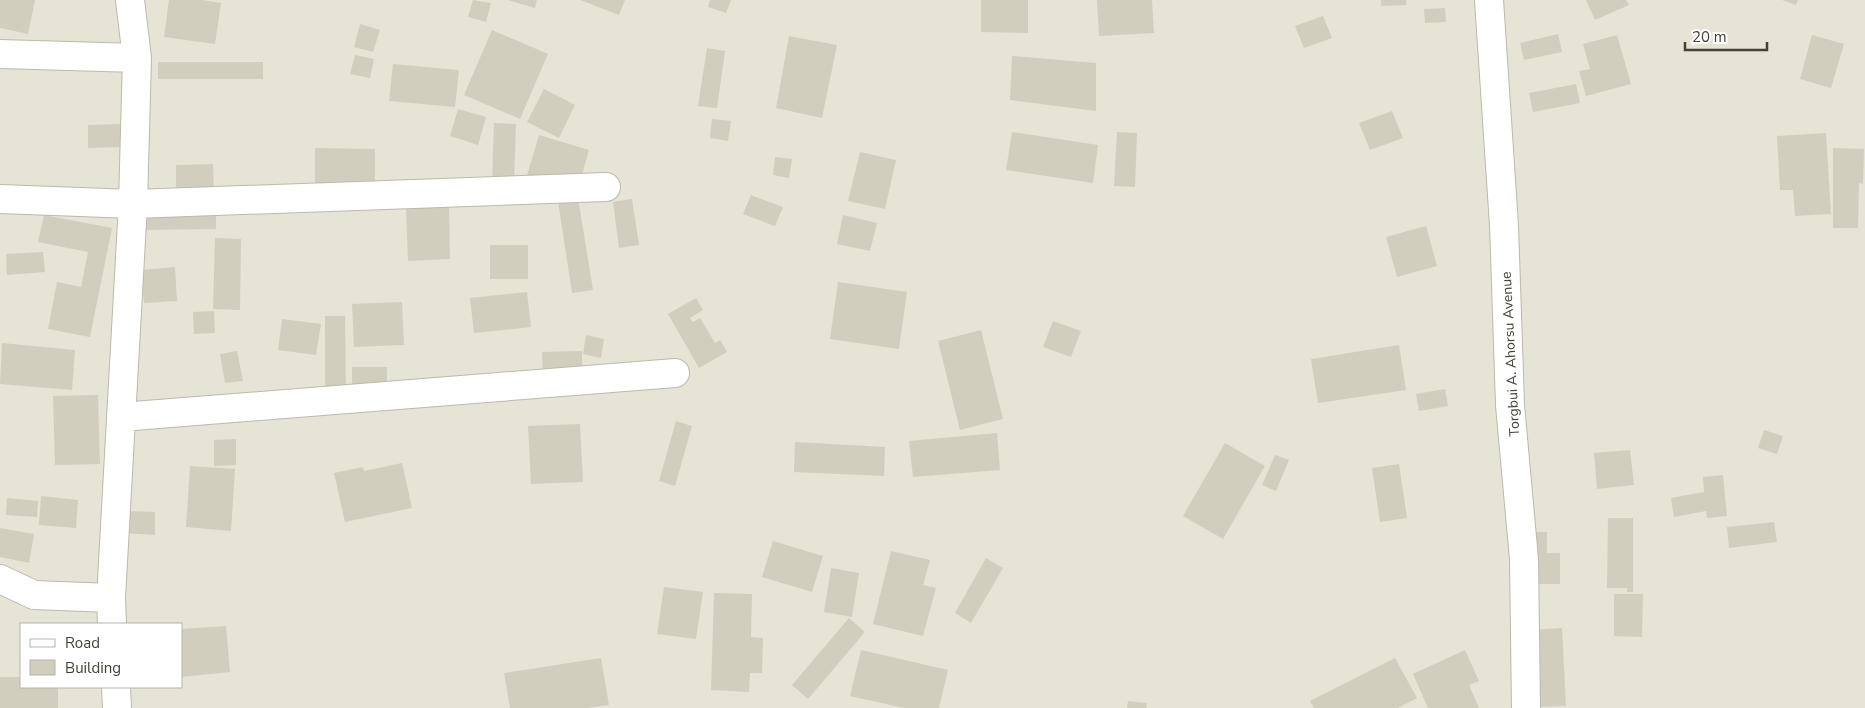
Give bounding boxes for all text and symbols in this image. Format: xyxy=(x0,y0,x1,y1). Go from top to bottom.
scale bar xyxy=(1685,20,1768,52)
text: 20 m xyxy=(1692,27,1727,47)
street label: Torgbui A. Ahorsu Avenue xyxy=(1497,271,1524,437)
legend xyxy=(20,623,182,688)
text: Road xyxy=(65,633,100,653)
text: Building xyxy=(65,658,121,678)

